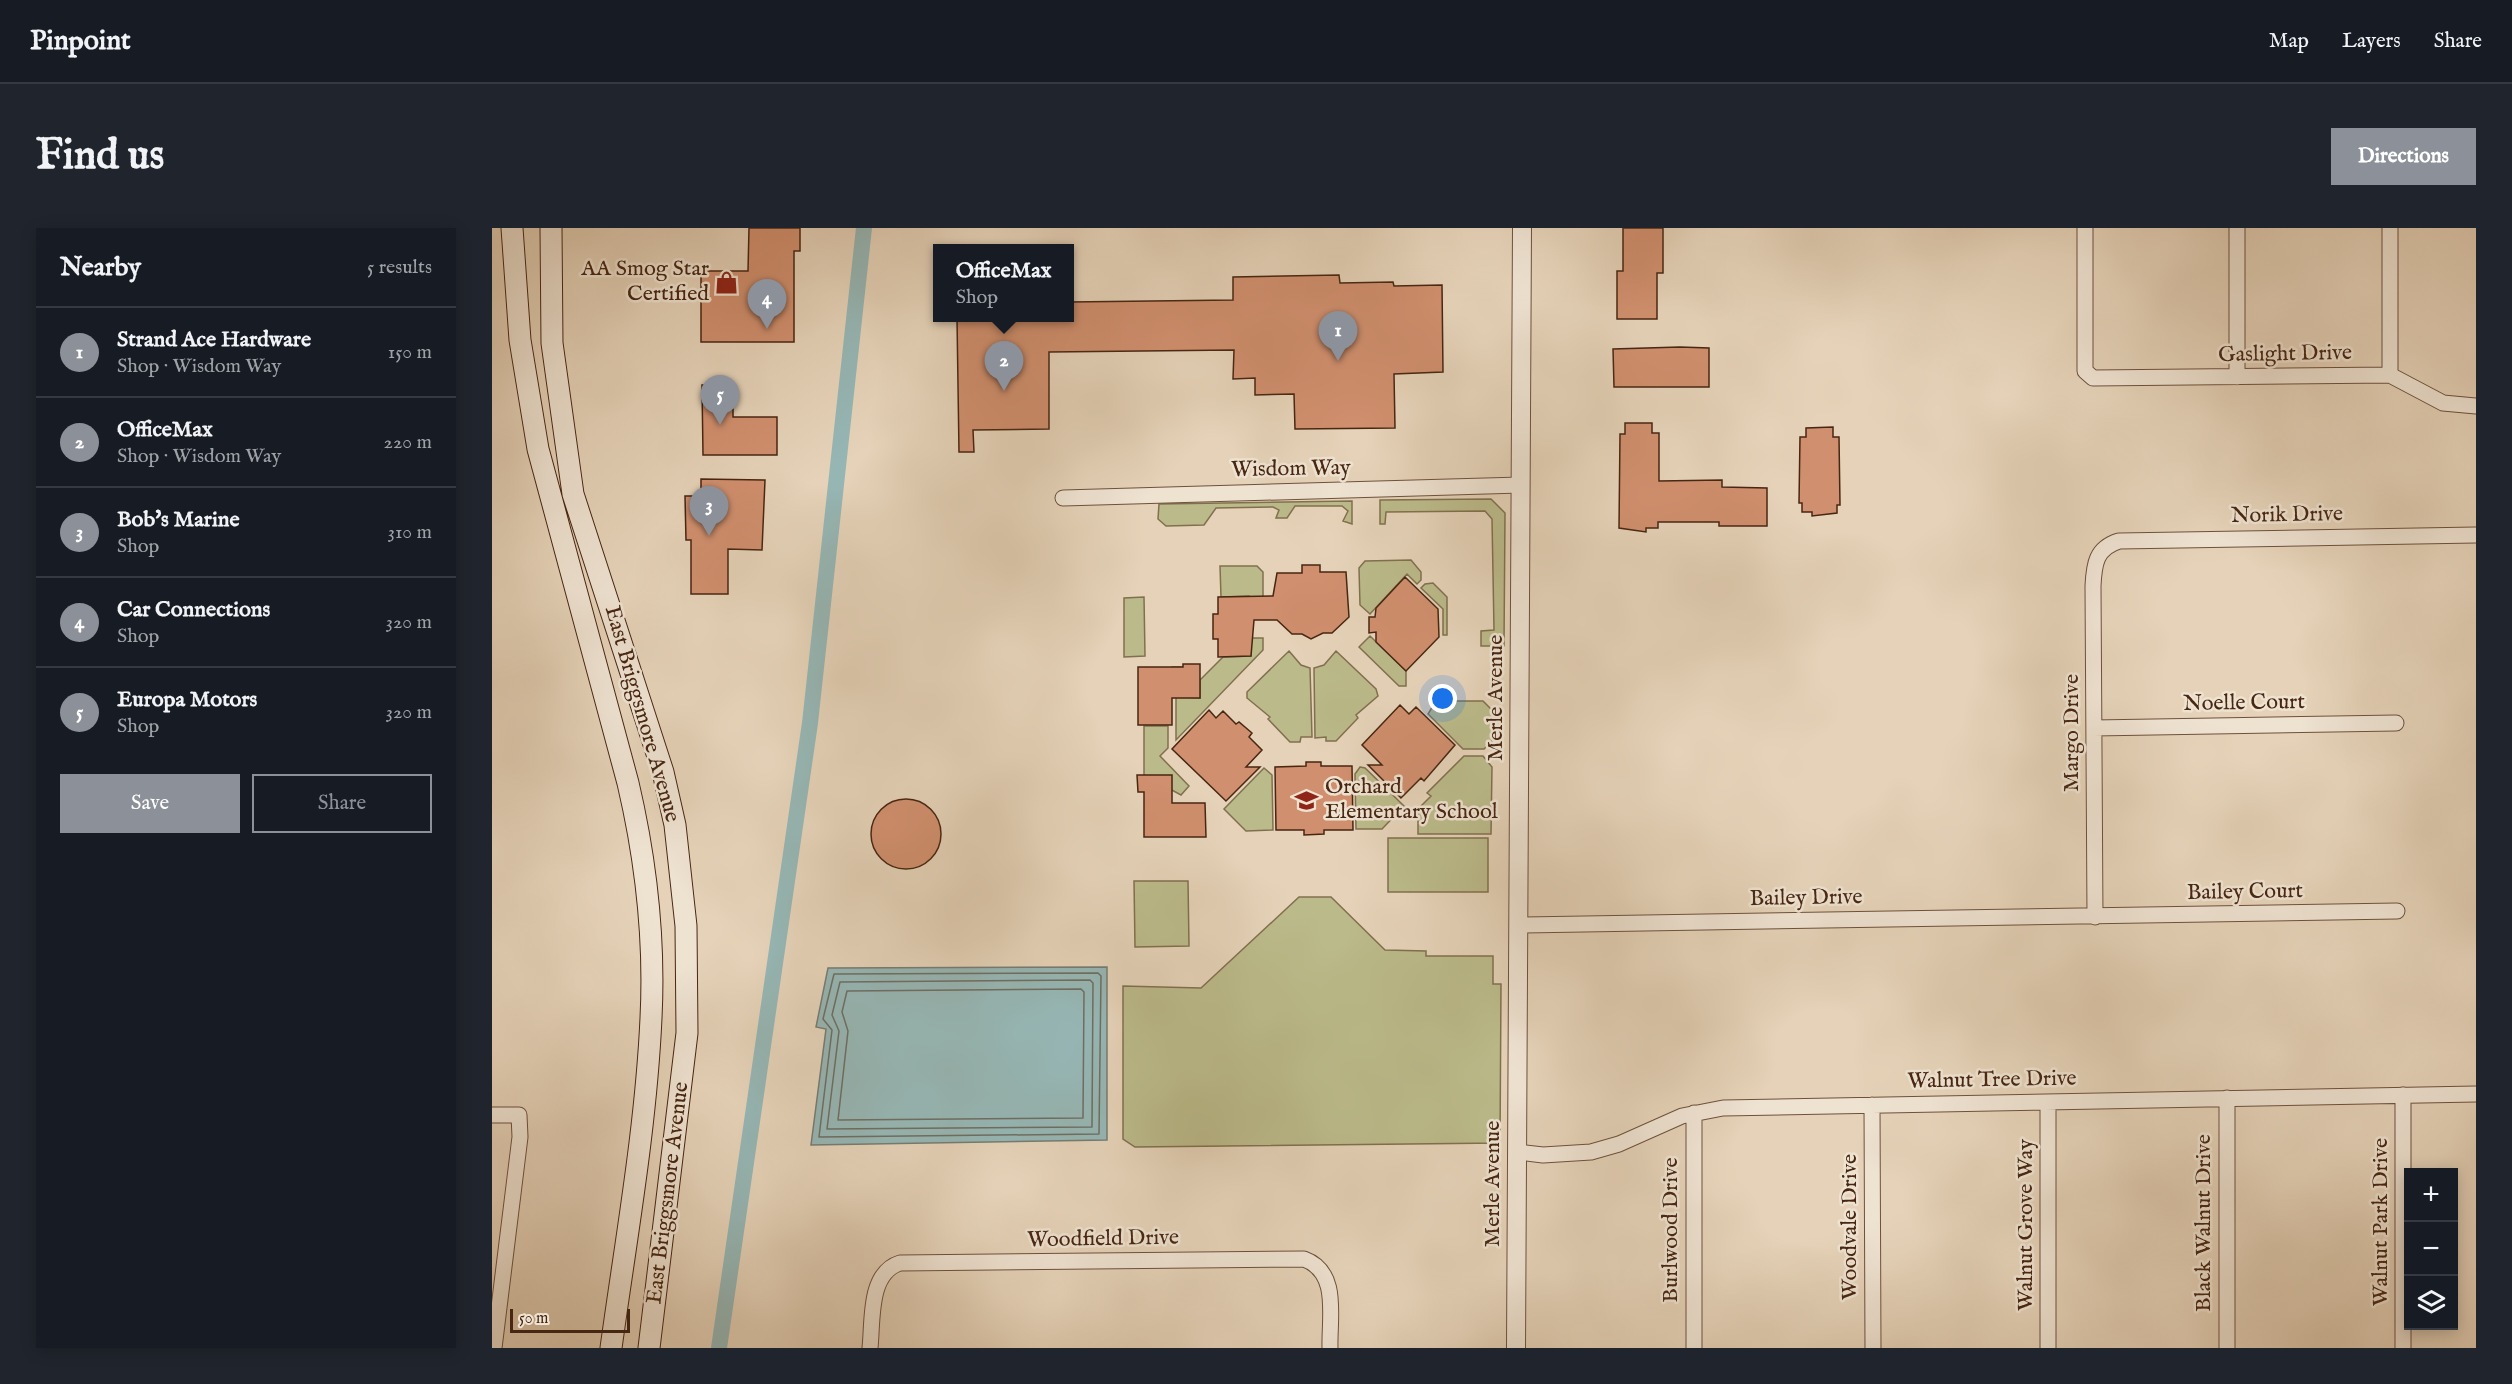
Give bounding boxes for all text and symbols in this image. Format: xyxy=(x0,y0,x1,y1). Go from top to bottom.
text: Pinpoint xyxy=(30,24,131,59)
text: Map xyxy=(2269,28,2309,55)
text: Layers xyxy=(2342,28,2401,55)
text: Share xyxy=(2434,28,2482,55)
button: Directions xyxy=(2331,128,2476,185)
text: Find us xyxy=(36,130,164,183)
popup xyxy=(933,244,1074,322)
text: Nearby xyxy=(60,251,141,284)
text: 5 results xyxy=(367,255,432,280)
place label: AA Smog Star Certified xyxy=(580,255,709,308)
text: OfficeMax xyxy=(956,257,1051,285)
shop icon: AA Smog Star Certified xyxy=(714,269,740,295)
pin: 4 xyxy=(748,279,786,329)
text: Shop xyxy=(956,285,998,310)
pin: 1 xyxy=(1318,312,1358,361)
text: Strand Ace Hardware xyxy=(117,326,311,354)
street label: Gaslight Drive xyxy=(2218,339,2352,369)
text: 1 xyxy=(76,340,83,365)
text: 150 m xyxy=(388,340,432,365)
pin: 2 xyxy=(984,342,1024,391)
text: Shop · Wisdom Way xyxy=(117,354,281,379)
pin: 5 xyxy=(700,376,740,425)
text: OfficeMax xyxy=(117,416,213,444)
text: 2 xyxy=(75,430,84,455)
text: 220 m xyxy=(384,430,432,455)
text: Shop · Wisdom Way xyxy=(117,444,281,469)
street label: Wisdom Way xyxy=(1231,454,1351,484)
pin: 3 xyxy=(690,486,728,536)
street label: Norik Drive xyxy=(2231,500,2343,530)
text: Bob's Marine xyxy=(117,506,240,534)
text: 3 xyxy=(76,520,83,545)
text: 310 m xyxy=(388,520,432,545)
text: Shop xyxy=(117,534,159,559)
text: Car Connections xyxy=(117,596,270,624)
street label: East Briggsmore Avenue xyxy=(598,603,686,825)
text: 4 xyxy=(75,610,84,635)
text: 320 m xyxy=(386,610,432,635)
text: Shop xyxy=(117,624,159,649)
street label: Merle Avenue xyxy=(1482,635,1510,761)
street label: Margo Drive xyxy=(2058,674,2086,792)
your location xyxy=(1428,684,1457,713)
text: Europa Motors xyxy=(117,686,257,714)
street label: Noelle Court xyxy=(2183,688,2306,718)
text: 5 xyxy=(76,700,83,725)
text: 320 m xyxy=(386,700,432,725)
text: Shop xyxy=(117,714,159,739)
place label: Orchard Elementary School xyxy=(1325,773,1498,826)
button: Save xyxy=(60,774,240,833)
button: Share xyxy=(252,774,432,833)
school or university icon: Orchard Elementary School xyxy=(1294,787,1320,813)
street label: Bailey Court xyxy=(2187,877,2304,907)
street label: Bailey Drive xyxy=(1749,883,1863,913)
street label: Walnut Tree Drive xyxy=(1907,1065,2077,1095)
street label: East Briggsmore Avenue xyxy=(640,1080,696,1306)
street label: Merle Avenue xyxy=(1479,1121,1507,1247)
street label: Black Walnut Drive xyxy=(2190,1134,2218,1312)
street label: Walnut Park Drive xyxy=(2367,1138,2395,1306)
street label: Walnut Grove Way xyxy=(2012,1139,2040,1311)
street label: Woodvale Drive xyxy=(1836,1154,1864,1300)
street label: Burlwood Drive xyxy=(1657,1157,1685,1303)
map controls xyxy=(2404,1168,2458,1330)
button: + xyxy=(2404,1168,2458,1222)
button: − xyxy=(2404,1222,2458,1276)
street label: Woodfield Drive xyxy=(1027,1224,1179,1254)
button: layers xyxy=(2404,1276,2458,1330)
scale bar xyxy=(510,1306,630,1334)
text: 50 m xyxy=(519,1309,548,1329)

